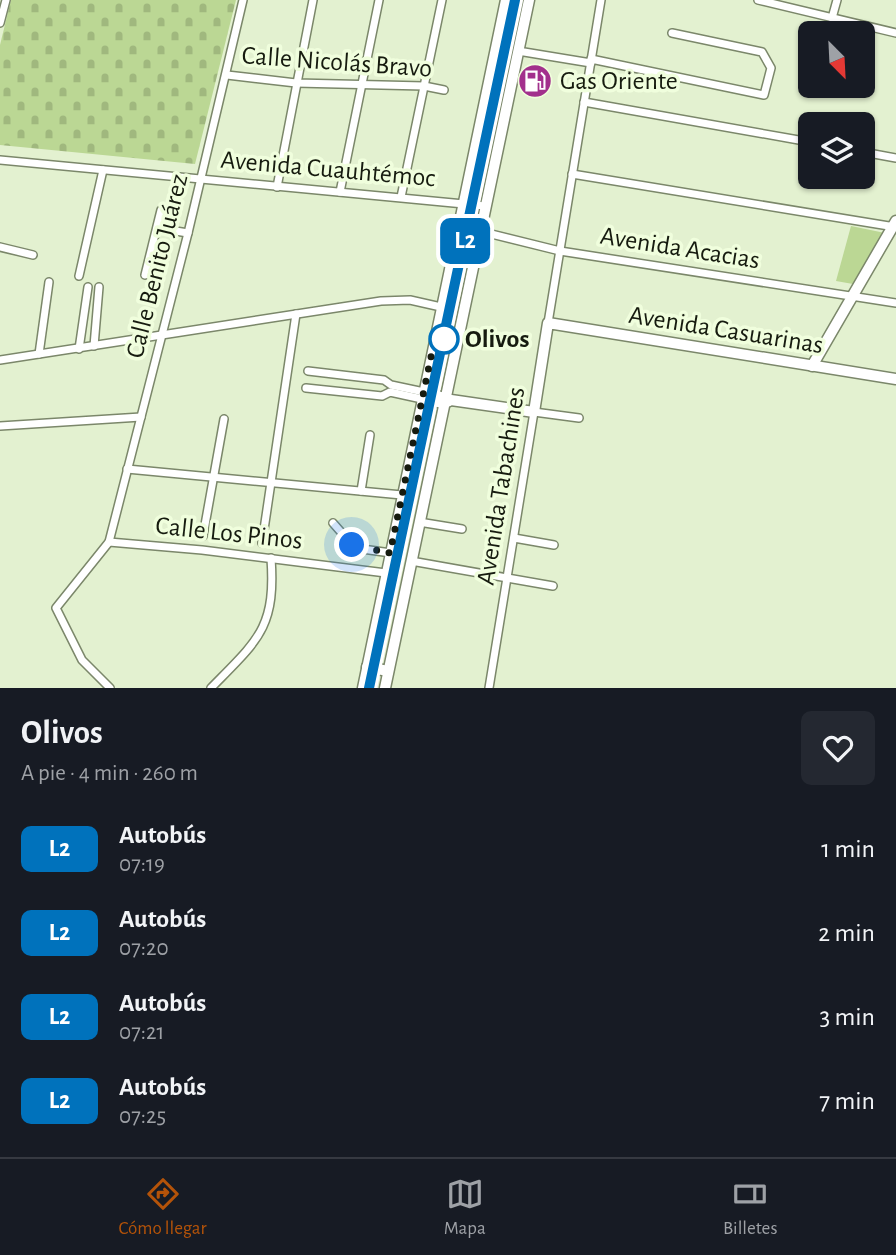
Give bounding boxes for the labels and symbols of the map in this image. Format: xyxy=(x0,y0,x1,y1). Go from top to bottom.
north arrow xyxy=(798,21,875,98)
street label: Calle Nicolás Bravo xyxy=(241,42,433,82)
fuel station icon: Gas Oriente xyxy=(516,62,554,100)
place label: Gas Oriente xyxy=(560,68,678,94)
street label: Avenida Cuauhtémoc xyxy=(220,147,436,191)
street label: Calle Benito Juárez xyxy=(122,171,192,361)
line badge: L2 xyxy=(434,218,496,264)
street label: Avenida Acacias xyxy=(599,223,761,273)
street label: Avenida Casuarinas xyxy=(627,302,825,358)
marker: Olivos xyxy=(429,324,459,354)
place label: Olivos xyxy=(465,326,529,352)
street label: Avenida Tabachines xyxy=(473,385,529,587)
street label: Calle Los Pinos xyxy=(154,512,304,554)
your location xyxy=(334,527,369,562)

